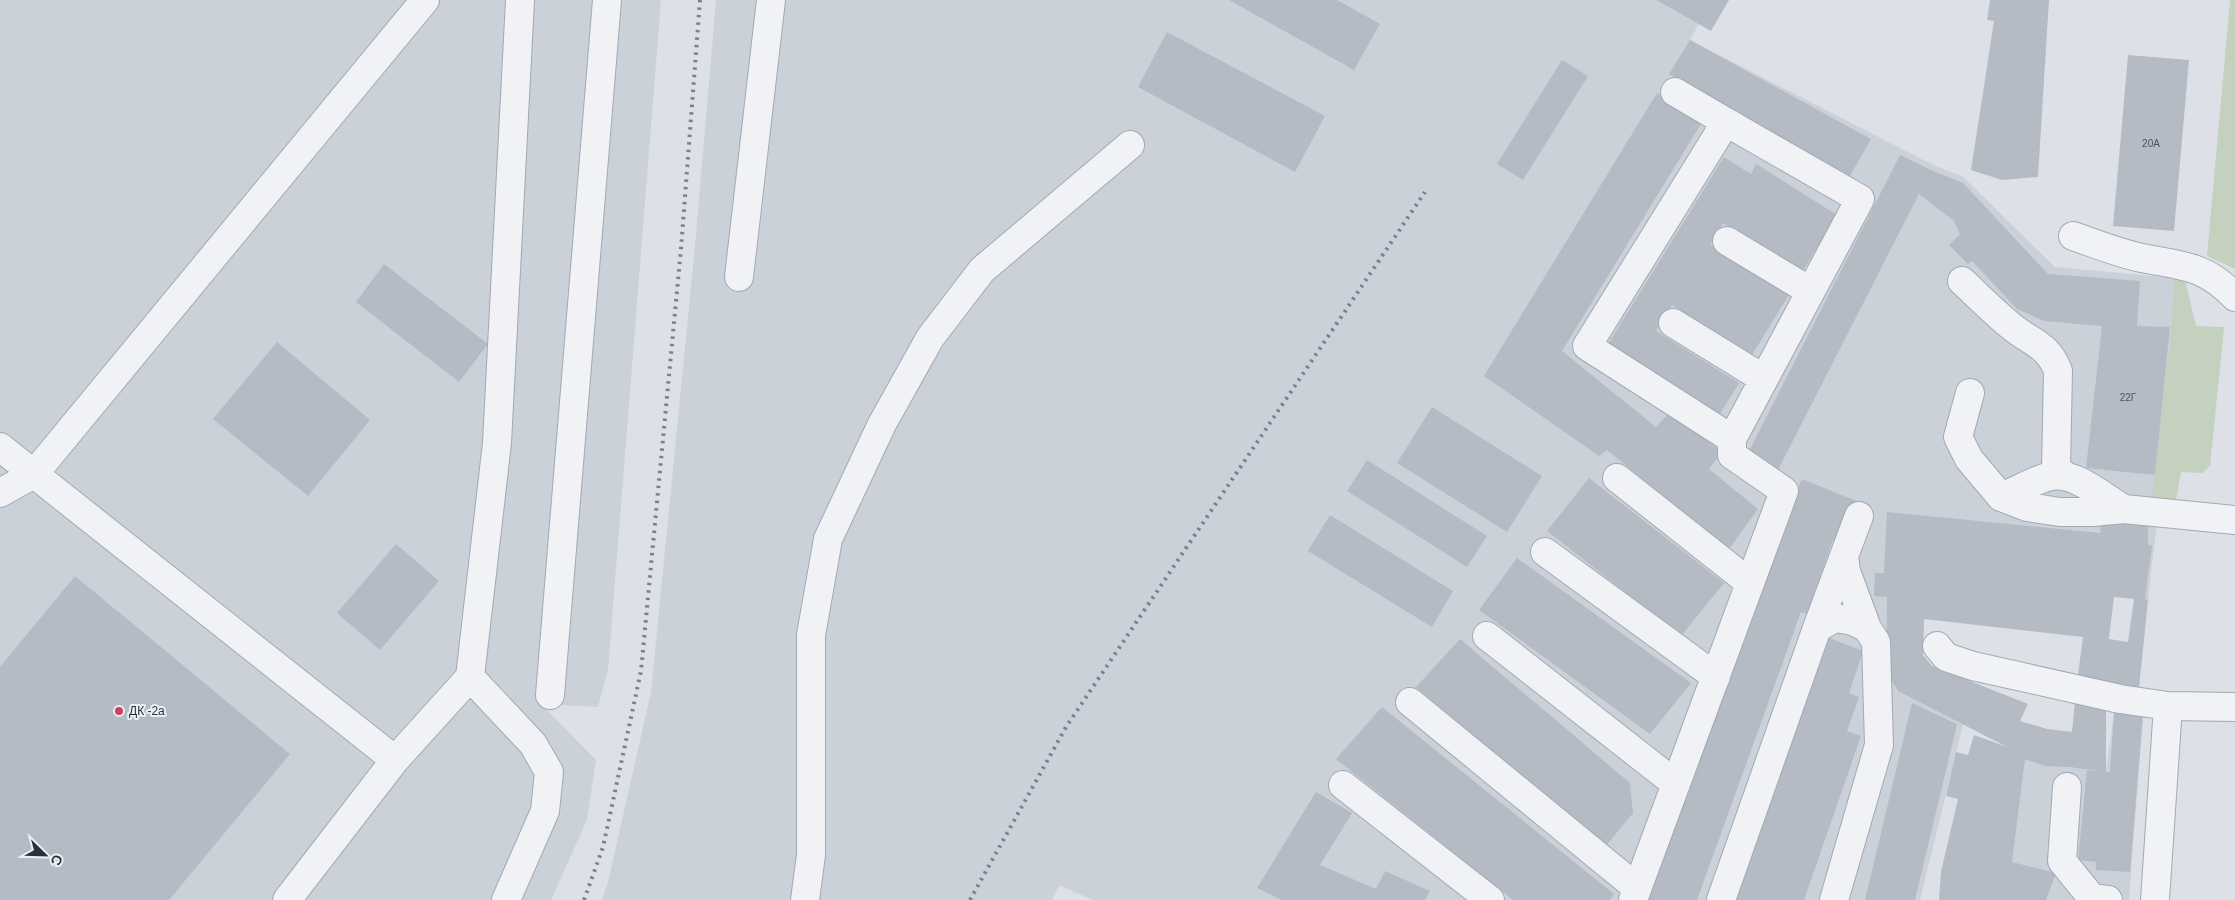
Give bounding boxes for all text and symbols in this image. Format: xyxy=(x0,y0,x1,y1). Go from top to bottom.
house number: 20А xyxy=(2142,138,2160,149)
house number: 22Г xyxy=(2120,392,2137,403)
place label: ДК -2а xyxy=(129,704,165,718)
marker: ДК -2а xyxy=(113,705,125,717)
north arrow xyxy=(20,830,70,880)
text: С xyxy=(48,852,66,868)

